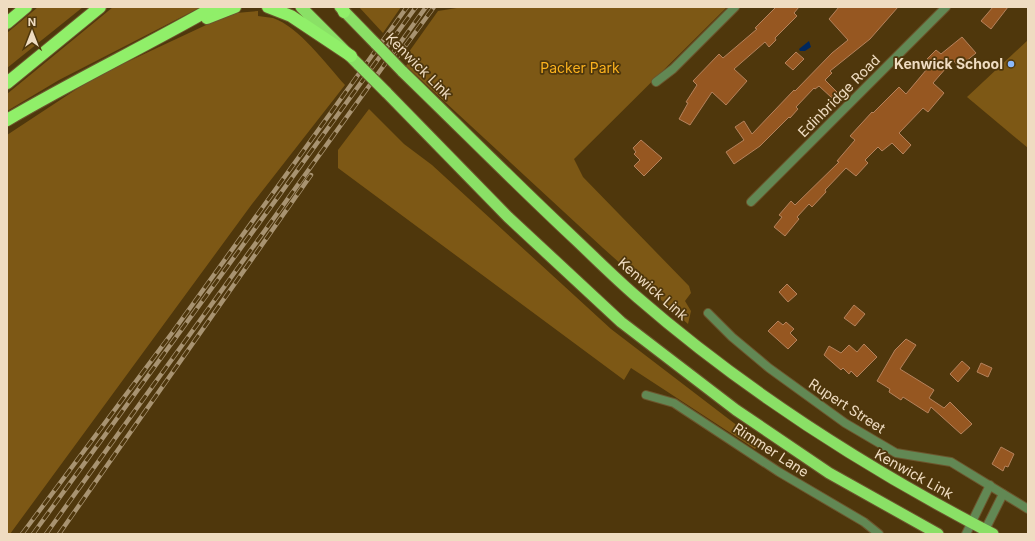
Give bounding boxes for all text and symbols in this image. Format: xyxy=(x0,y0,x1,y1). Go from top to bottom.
north arrow xyxy=(12,12,52,52)
text: N xyxy=(28,15,36,29)
street label: Kenwick Link xyxy=(383,29,456,103)
street label: Edinbridge Road xyxy=(794,51,883,140)
place label: Kenwick School xyxy=(894,55,1003,72)
park label: Packer Park xyxy=(540,59,620,76)
marker: Kenwick School xyxy=(1006,59,1016,69)
street label: Kenwick Link xyxy=(615,254,692,324)
street label: Rupert Street xyxy=(806,375,889,437)
street label: Rimmer Lane xyxy=(730,419,812,480)
street label: Kenwick Link xyxy=(872,445,957,502)

